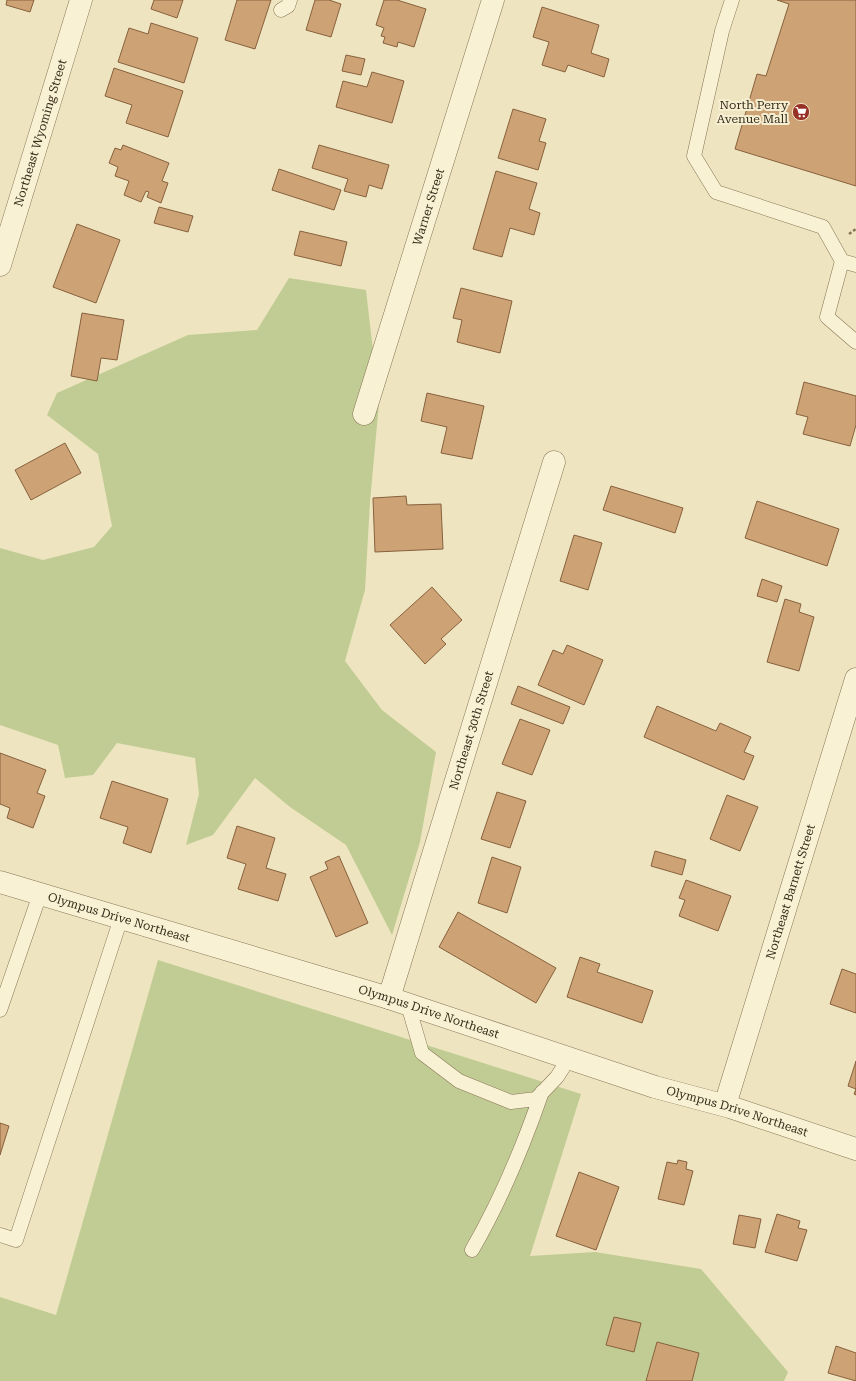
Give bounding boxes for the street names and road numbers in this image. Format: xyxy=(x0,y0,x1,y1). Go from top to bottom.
street label: Northeast Wyoming Street xyxy=(11,57,70,208)
street label: Warner Street xyxy=(410,166,447,247)
street label: Northeast 30th Street xyxy=(446,669,496,792)
street label: Northeast Barnett Street xyxy=(763,822,818,961)
street label: Olympus Drive Northeast xyxy=(46,890,192,945)
street label: Olympus Drive Northeast xyxy=(357,982,501,1042)
street label: Olympus Drive Northeast xyxy=(665,1083,810,1140)

